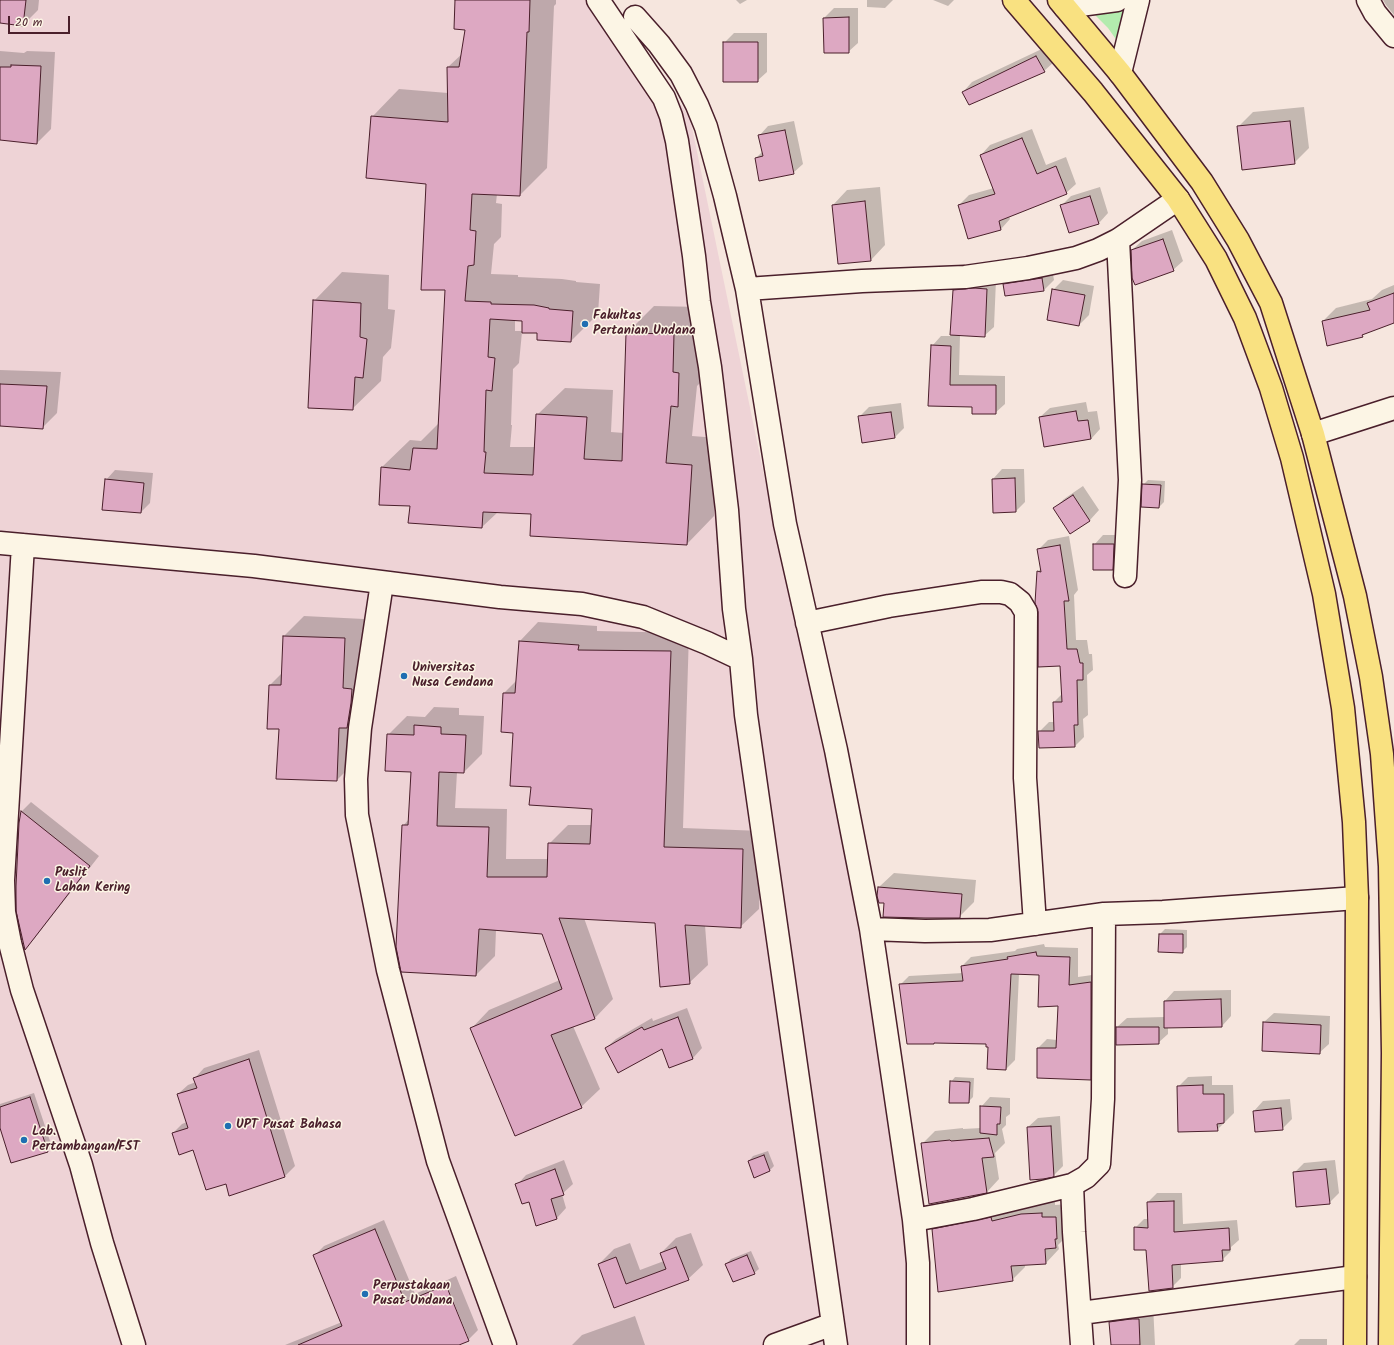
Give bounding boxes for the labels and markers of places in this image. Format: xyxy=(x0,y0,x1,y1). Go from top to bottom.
place label: Fakultas Pertanian Undana xyxy=(593,309,696,340)
marker: Fakultas Pertanian Undana xyxy=(580,319,590,329)
place label: Universitas Nusa Cendana xyxy=(412,661,493,692)
marker: Universitas Nusa Cendana xyxy=(399,671,409,681)
place label: Puslit Lahan Kering xyxy=(55,866,131,897)
marker: Puslit Lahan Kering xyxy=(42,876,52,886)
place label: UPT Pusat Bahasa xyxy=(236,1118,341,1134)
marker: UPT Pusat Bahasa xyxy=(223,1121,233,1131)
place label: Lab. Pertambangan/FST xyxy=(32,1125,140,1156)
marker: Lab. Pertambangan/FST xyxy=(19,1135,29,1145)
place label: Perpustakaan Pusat Undana xyxy=(373,1279,452,1310)
marker: Perpustakaan Pusat Undana xyxy=(360,1289,370,1299)

